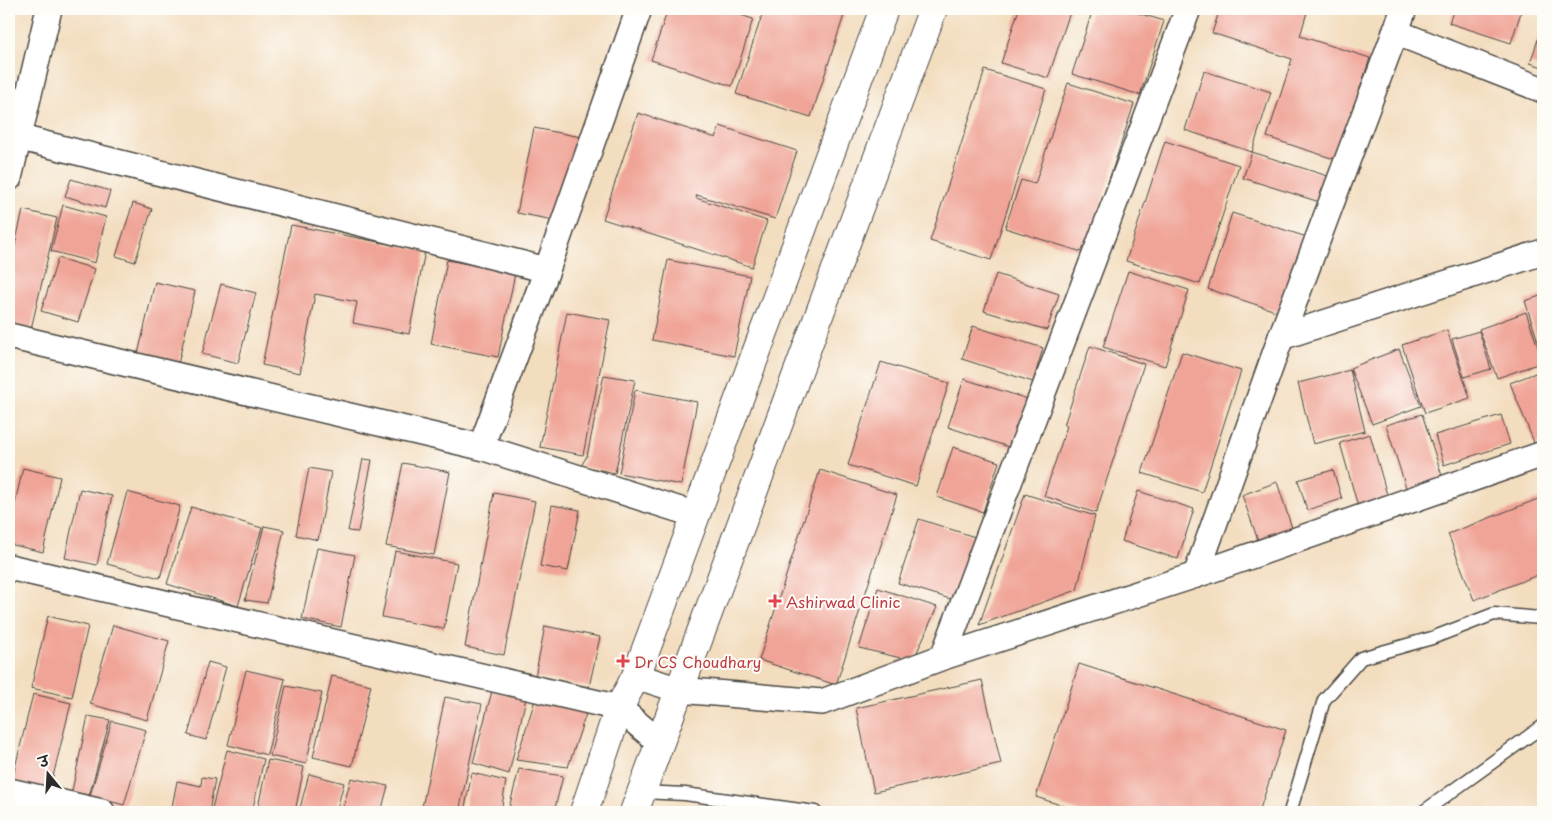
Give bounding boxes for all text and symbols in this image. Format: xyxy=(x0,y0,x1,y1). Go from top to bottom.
place label: Ashirwad Clinic xyxy=(786,590,900,613)
marker: Ashirwad Clinic xyxy=(768,594,782,608)
place label: Dr CS Choudhary xyxy=(634,650,761,673)
marker: Dr CS Choudhary xyxy=(616,654,630,668)
north arrow xyxy=(22,748,72,798)
text: उ xyxy=(34,749,53,773)

